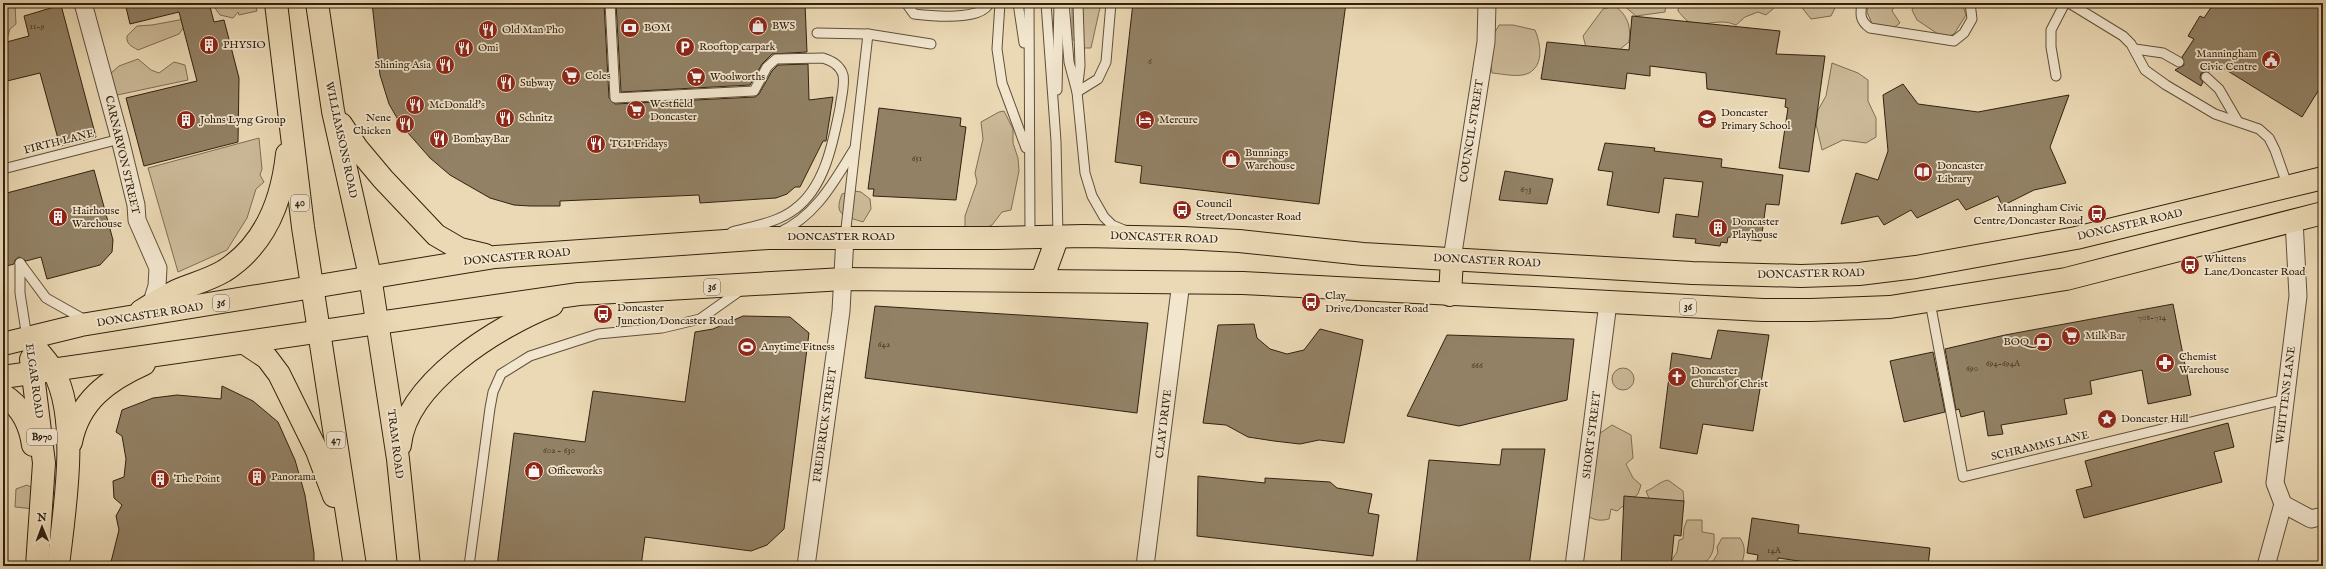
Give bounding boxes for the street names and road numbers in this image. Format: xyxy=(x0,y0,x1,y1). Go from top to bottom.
street label: COUNCIL STREET xyxy=(1457,79,1487,183)
street label: WILLIAMSONS ROAD xyxy=(322,80,360,200)
street label: CARNARVON STREET xyxy=(102,94,142,216)
street label: FIRTH LANE xyxy=(22,126,96,158)
road number: 40 xyxy=(291,195,309,211)
street label: DONCASTER ROAD xyxy=(2076,206,2184,244)
street label: DONCASTER ROAD xyxy=(1110,229,1218,247)
street label: DONCASTER ROAD xyxy=(787,230,895,244)
street label: DONCASTER ROAD xyxy=(463,245,571,269)
street label: DONCASTER ROAD xyxy=(1433,251,1541,271)
street label: DONCASTER ROAD xyxy=(1757,266,1865,282)
road number: 36 xyxy=(704,279,720,295)
road number: 36 xyxy=(213,295,229,311)
road number: 36 xyxy=(1680,299,1696,315)
street label: DONCASTER ROAD xyxy=(96,300,204,330)
street label: ELGAR ROAD xyxy=(22,343,46,420)
street label: WHITTENS LANE xyxy=(2273,345,2299,445)
street label: FREDERICK STREET xyxy=(810,367,840,483)
street label: CLAY DRIVE xyxy=(1153,388,1175,459)
street label: SHORT STREET xyxy=(1580,391,1604,479)
street label: TRAM ROAD xyxy=(384,409,406,480)
street label: SCHRAMMS LANE xyxy=(1990,428,2091,464)
road number: B970 xyxy=(27,429,57,445)
road number: 47 xyxy=(327,432,345,448)

